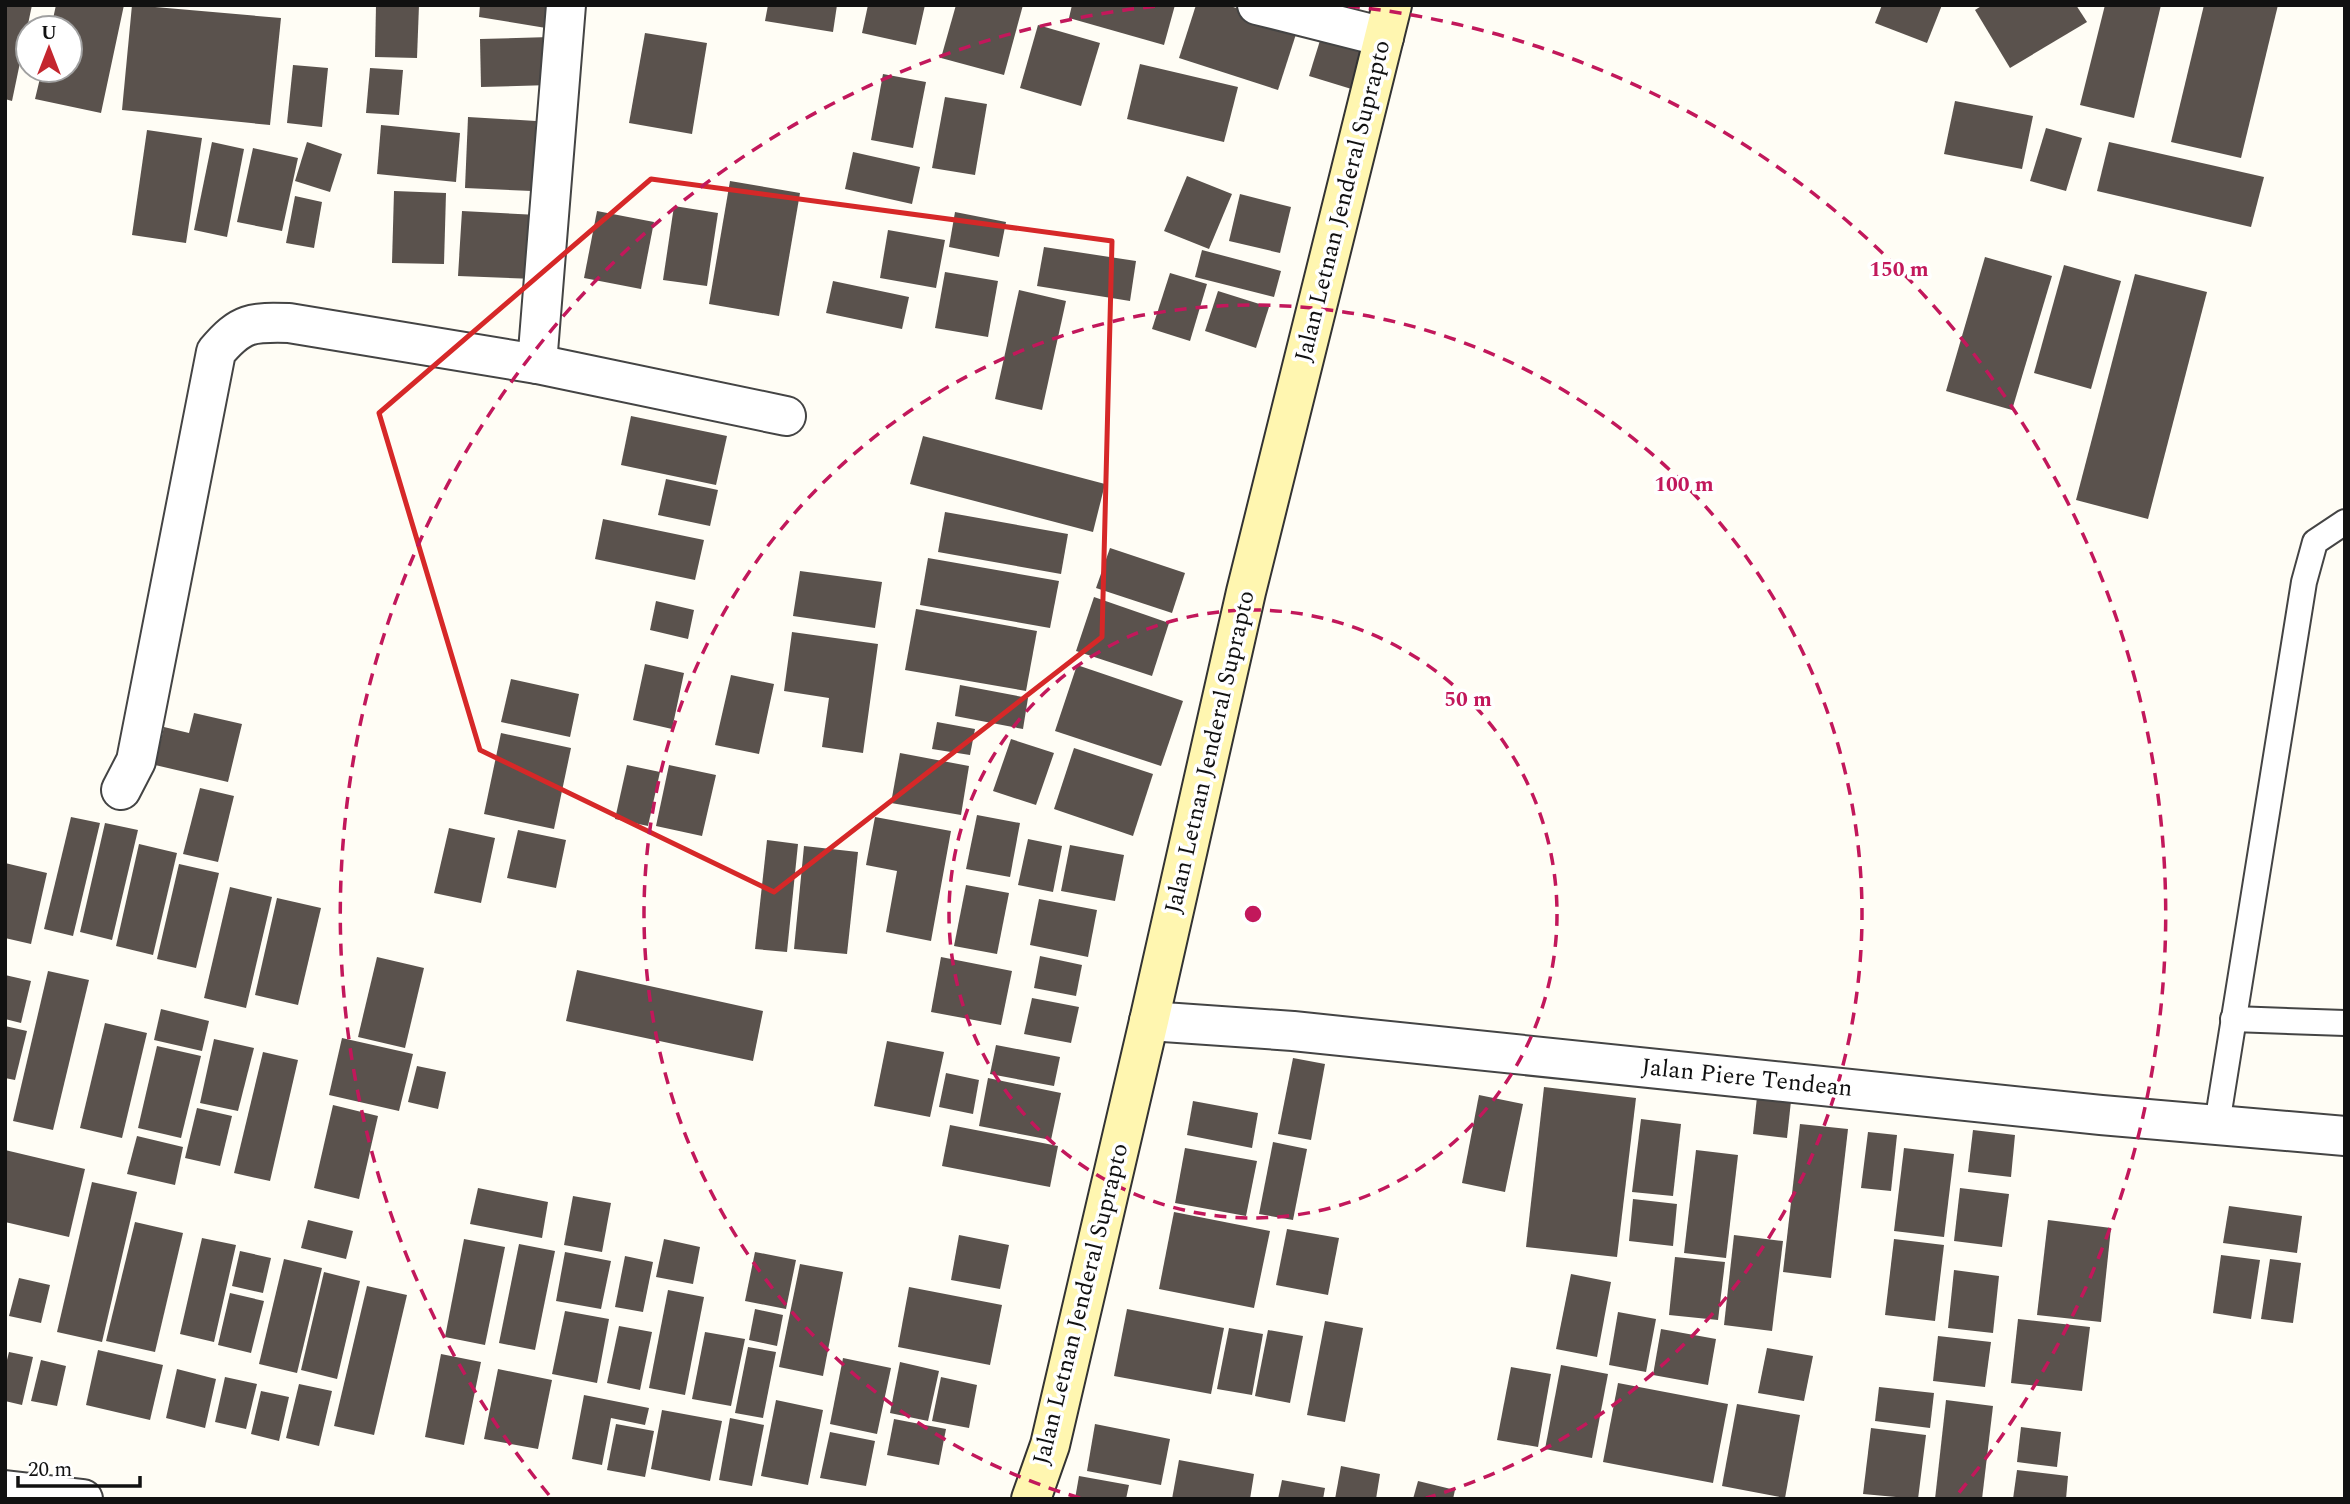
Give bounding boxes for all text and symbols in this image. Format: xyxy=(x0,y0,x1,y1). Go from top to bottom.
north arrow xyxy=(14,14,84,84)
text: U xyxy=(41,19,57,48)
street label: Jalan Letnan Jenderal Suprapto xyxy=(1286,36,1400,366)
text: 150 m xyxy=(1869,254,1929,286)
text: 100 m xyxy=(1654,469,1714,501)
street label: Jalan Letnan Jenderal Suprapto xyxy=(1155,587,1265,917)
text: 50 m xyxy=(1444,684,1492,716)
centre of rings xyxy=(1241,902,1265,926)
street label: Jalan Piere Tendean xyxy=(1640,1049,1854,1107)
street label: Jalan Letnan Jenderal Suprapto xyxy=(1024,1139,1138,1469)
scale bar xyxy=(18,1444,140,1488)
text: 20 m xyxy=(28,1454,72,1486)

